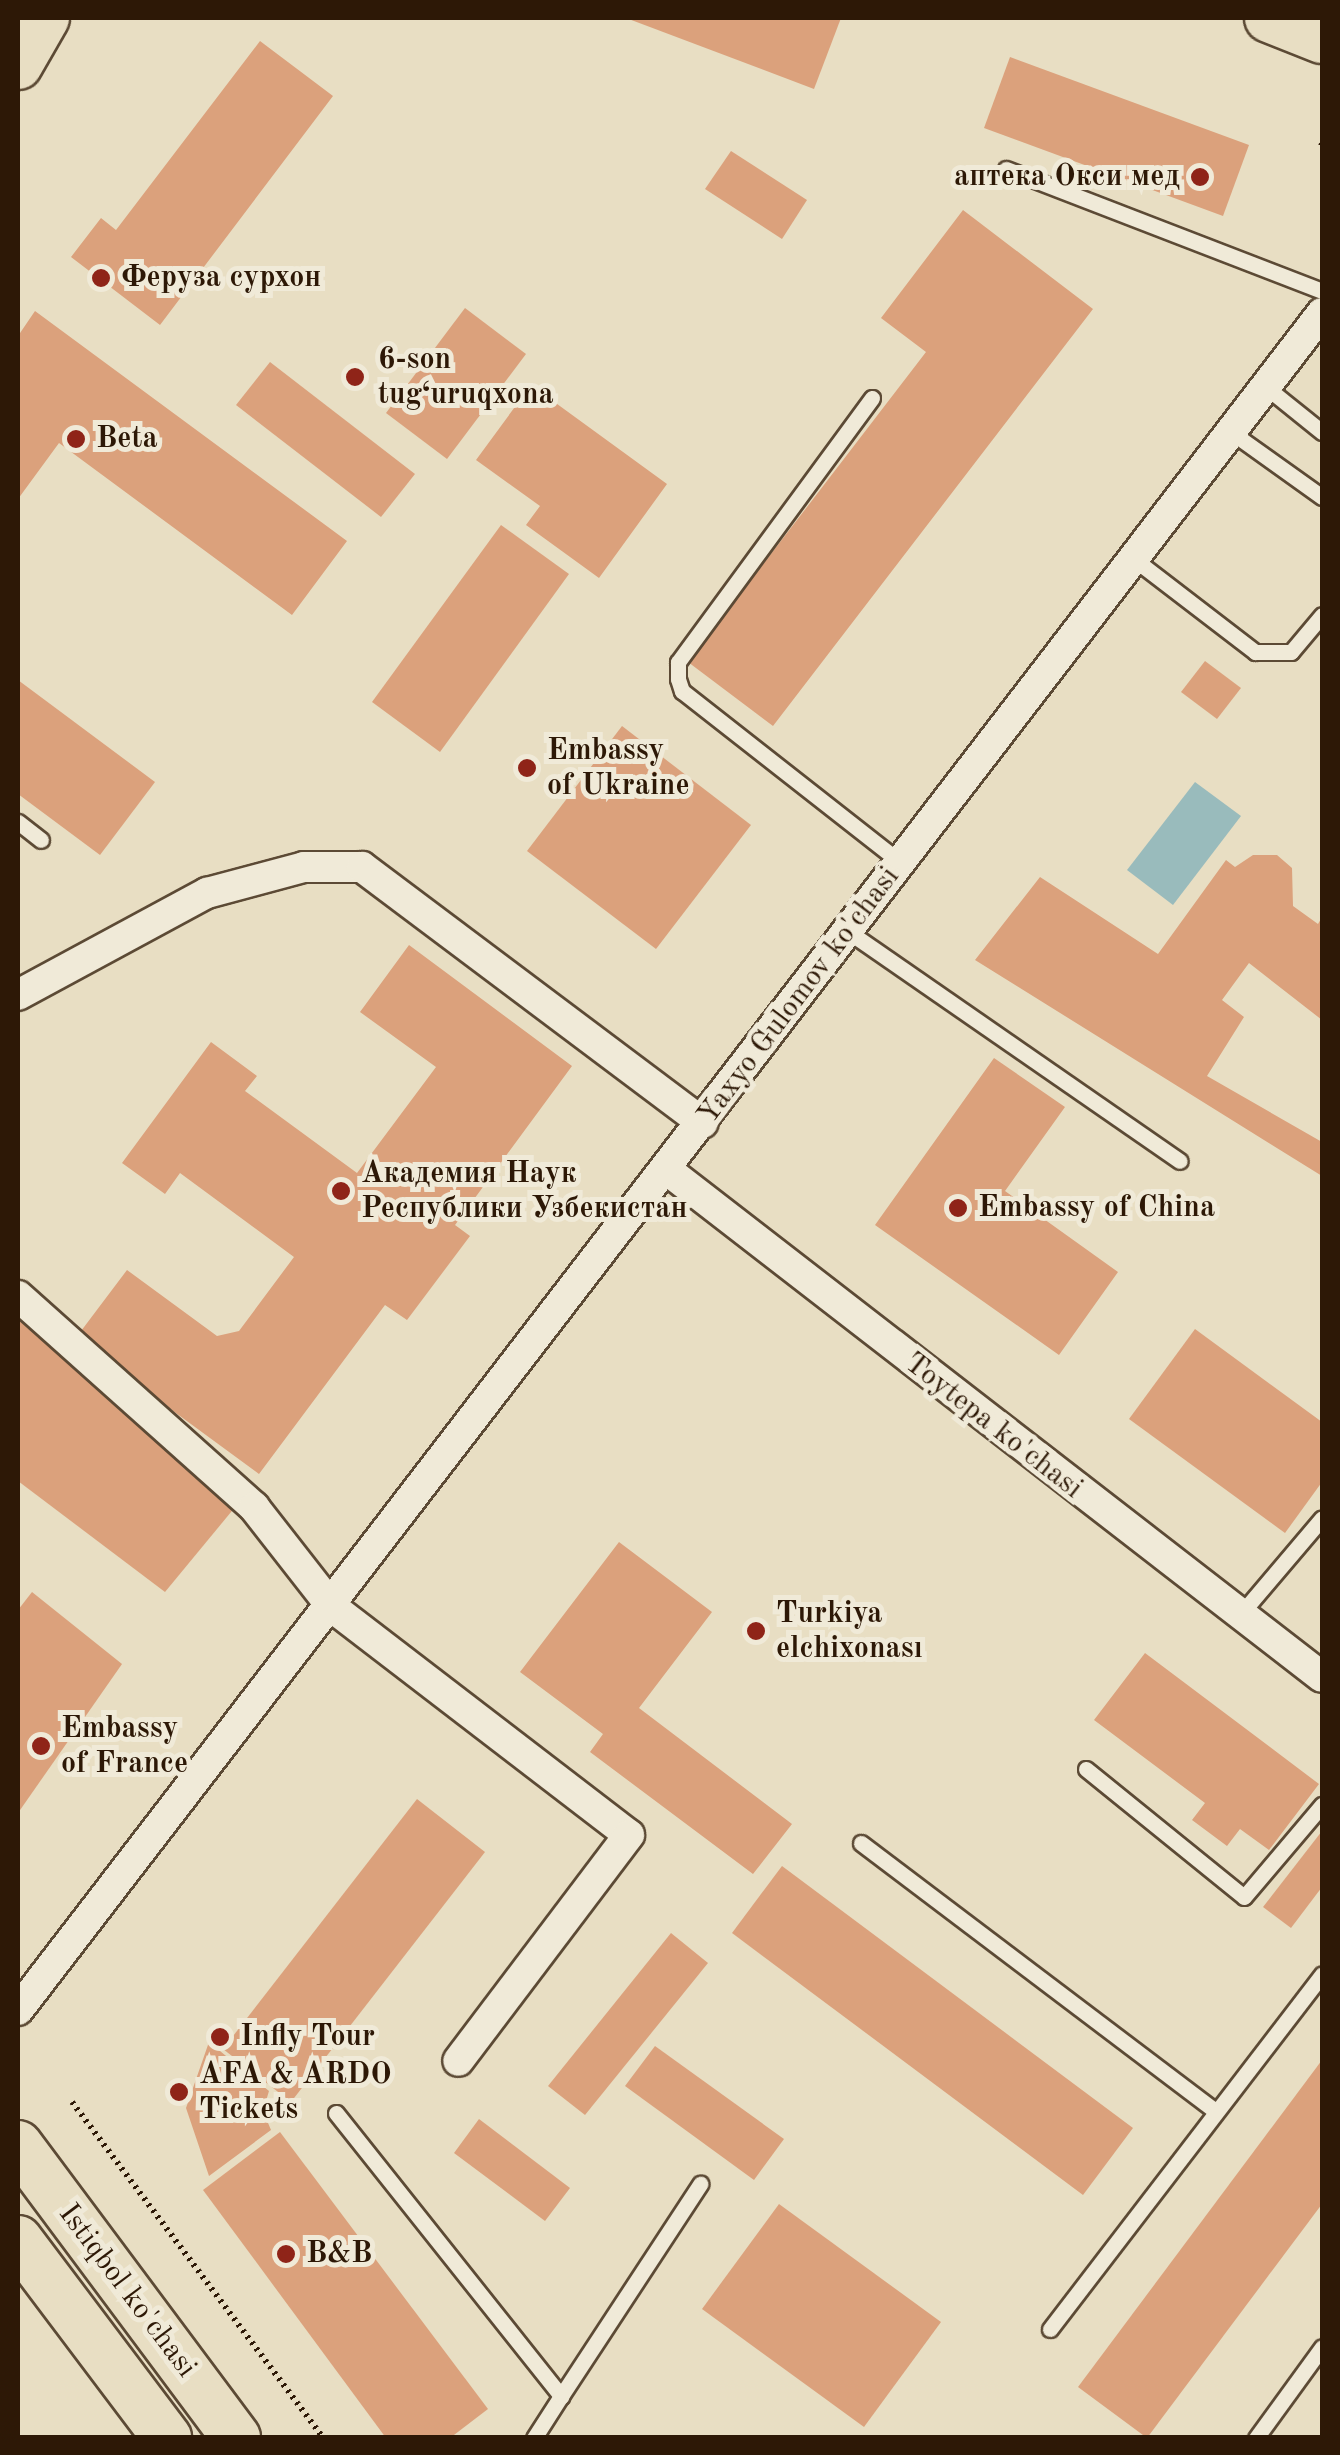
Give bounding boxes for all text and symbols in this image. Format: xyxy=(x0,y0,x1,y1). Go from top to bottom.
place label: аптека Окси мед xyxy=(954,159,1180,195)
marker: аптека Окси мед xyxy=(1189,166,1211,188)
place label: Феруза сурхон xyxy=(121,260,321,296)
marker: Феруза сурхон xyxy=(90,267,112,289)
place label: 6-son tug‘uruqxona xyxy=(378,342,554,412)
marker: 6-son tug‘uruqxona xyxy=(342,364,368,390)
place label: Beta xyxy=(96,421,158,457)
marker: Beta xyxy=(65,428,87,450)
place label: Embassy of Ukraine xyxy=(547,733,690,804)
marker: Embassy of Ukraine xyxy=(516,757,538,779)
street label: Yaxyo Gulomov ko'chasi xyxy=(690,860,908,1132)
place label: Академия Наук Республики Узбекистан xyxy=(361,1156,687,1226)
marker: Академия Наук Республики Узбекистан xyxy=(330,1180,352,1202)
place label: Embassy of China xyxy=(978,1190,1215,1226)
marker: Embassy of China xyxy=(947,1197,969,1219)
street label: Toytepa ko'chasi xyxy=(897,1345,1089,1507)
place label: Turkiya elchixonası xyxy=(776,1596,923,1666)
marker: Turkiya elchixonası xyxy=(745,1620,767,1642)
place label: Embassy of France xyxy=(61,1711,188,1782)
marker: Embassy of France xyxy=(30,1735,52,1757)
place label: Infly Tour xyxy=(240,2019,375,2055)
marker: Infly Tour xyxy=(209,2026,231,2048)
place label: AFA & ARDO Tickets xyxy=(199,2057,392,2128)
marker: AFA & ARDO Tickets xyxy=(168,2081,190,2103)
street label: Istiqbol ko'chasi xyxy=(50,2197,204,2385)
place label: B&B xyxy=(306,2236,372,2272)
marker: B&B xyxy=(275,2243,297,2265)

